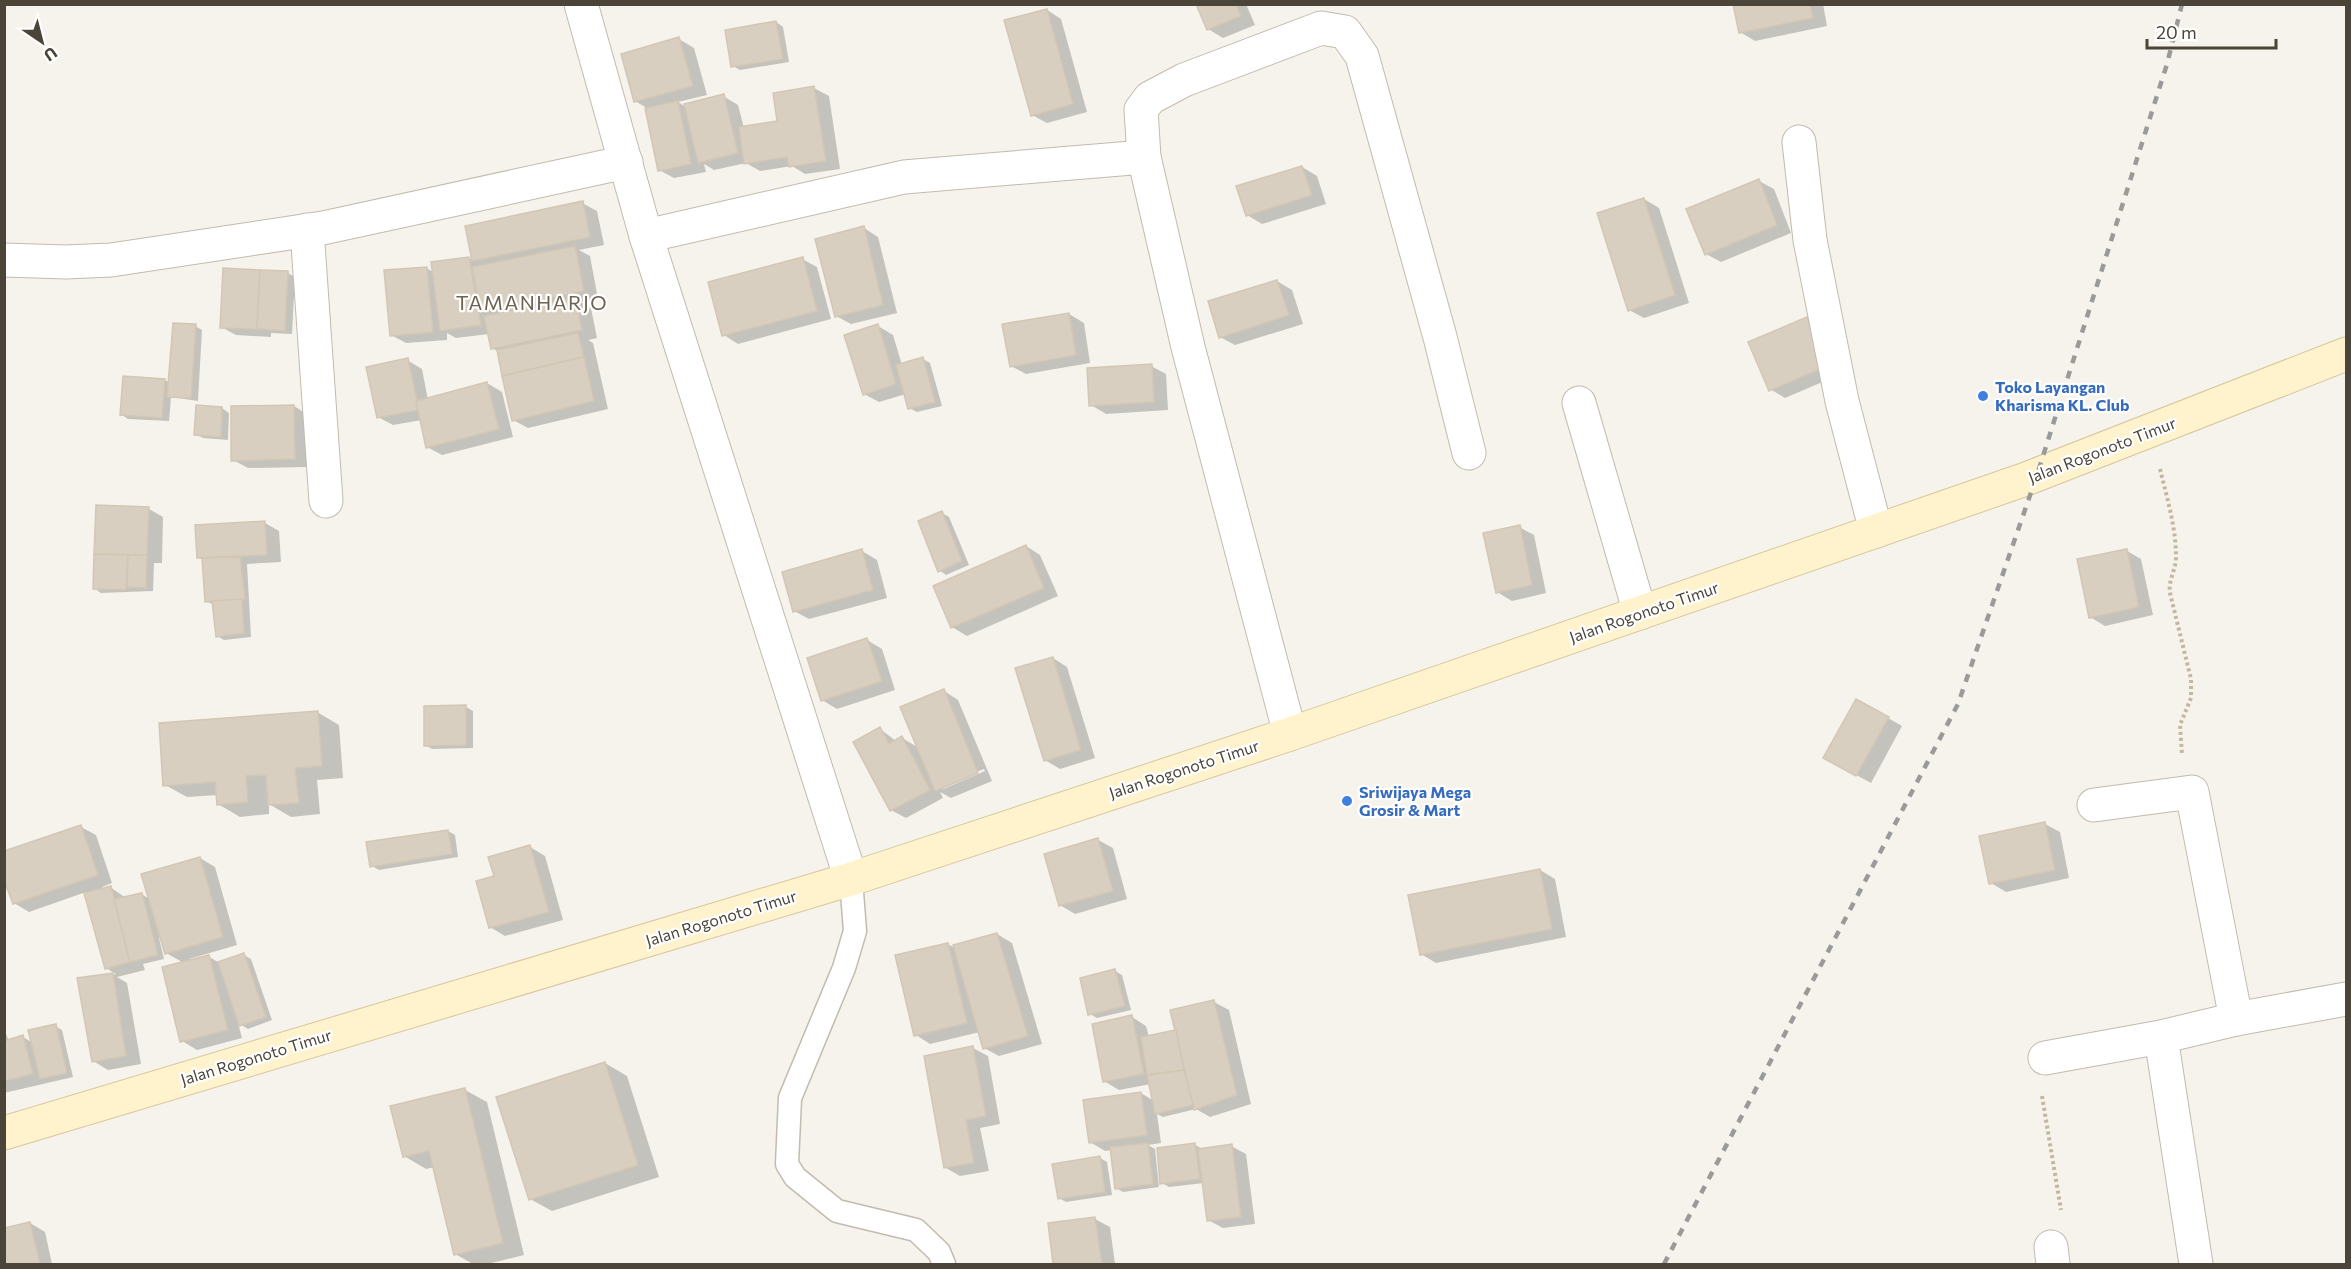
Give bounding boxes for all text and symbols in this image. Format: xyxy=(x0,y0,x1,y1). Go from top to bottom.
north arrow xyxy=(12,12,72,72)
scale bar xyxy=(2147,12,2276,50)
text: 20 m xyxy=(2156,21,2197,43)
text: U xyxy=(41,44,61,66)
district label: TAMANHARJO xyxy=(456,290,608,314)
place label: Toko Layangan Kharisma KL. Club xyxy=(1995,377,2129,414)
marker: Toko Layangan Kharisma KL. Club xyxy=(1976,389,1990,403)
street label: Jalan Rogonoto Timur xyxy=(2025,412,2179,487)
street label: Jalan Rogonoto Timur xyxy=(1567,577,1722,646)
street label: Jalan Rogonoto Timur xyxy=(1106,735,1262,802)
place label: Sriwijaya Mega Grosir & Mart xyxy=(1359,782,1471,819)
marker: Sriwijaya Mega Grosir & Mart xyxy=(1340,794,1354,808)
street label: Jalan Rogonoto Timur xyxy=(643,885,799,950)
street label: Jalan Rogonoto Timur xyxy=(178,1024,334,1089)

